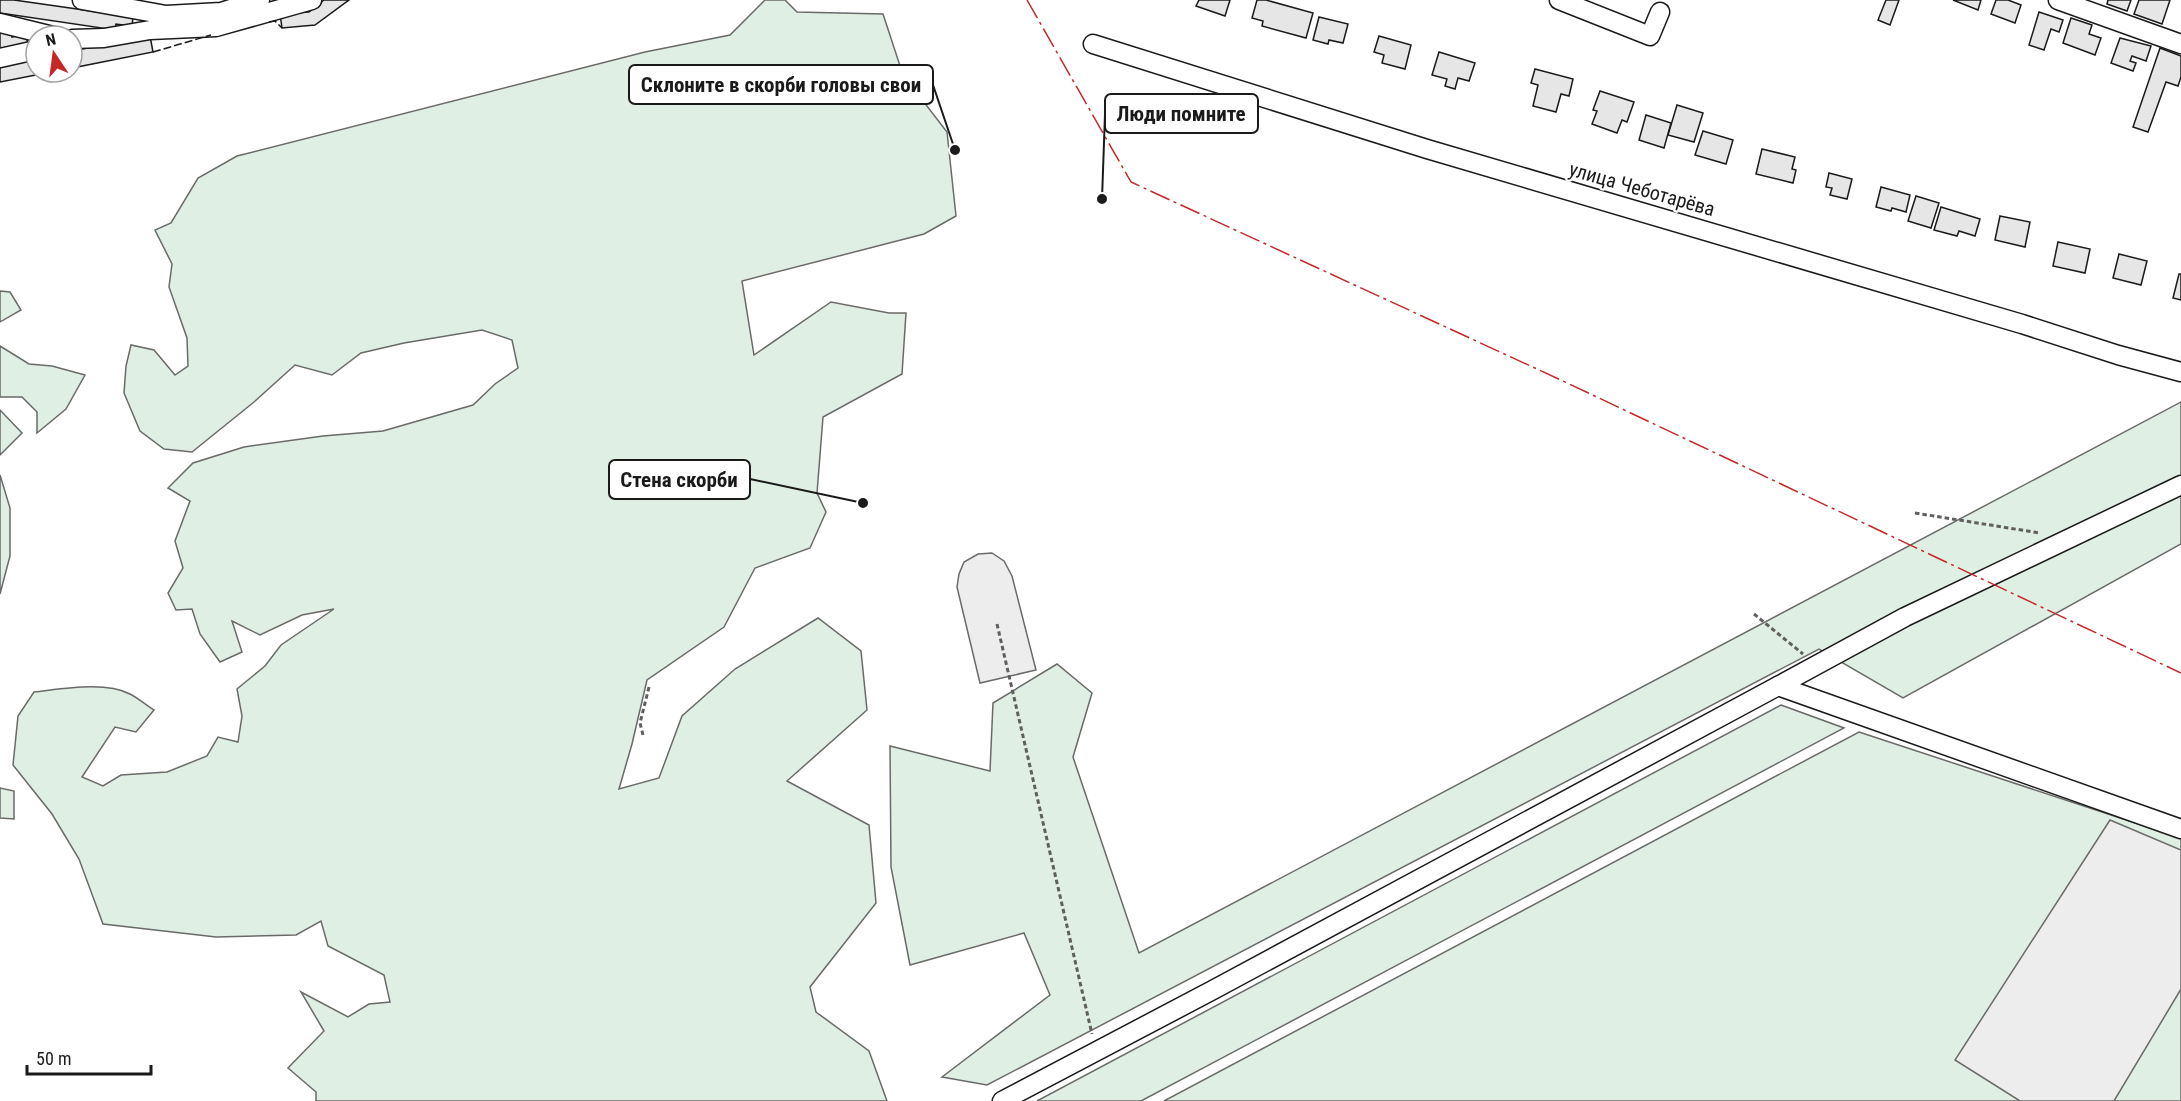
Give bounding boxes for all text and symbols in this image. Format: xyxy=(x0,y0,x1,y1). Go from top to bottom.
north arrow xyxy=(24,24,84,84)
text: N xyxy=(44,30,58,50)
callout: Склоните в скорби головы свои xyxy=(629,65,933,104)
text: Склоните в скорби головы свои xyxy=(641,73,921,97)
callout: Люди помните xyxy=(1105,94,1258,133)
text: Люди помните xyxy=(1116,102,1246,126)
street label: улица Чеботарёва xyxy=(1566,157,1718,221)
callout: Стена скорби xyxy=(609,460,750,499)
text: Стена скорби xyxy=(620,468,738,492)
scale bar xyxy=(27,1038,152,1076)
text: 50 m xyxy=(36,1048,71,1069)

